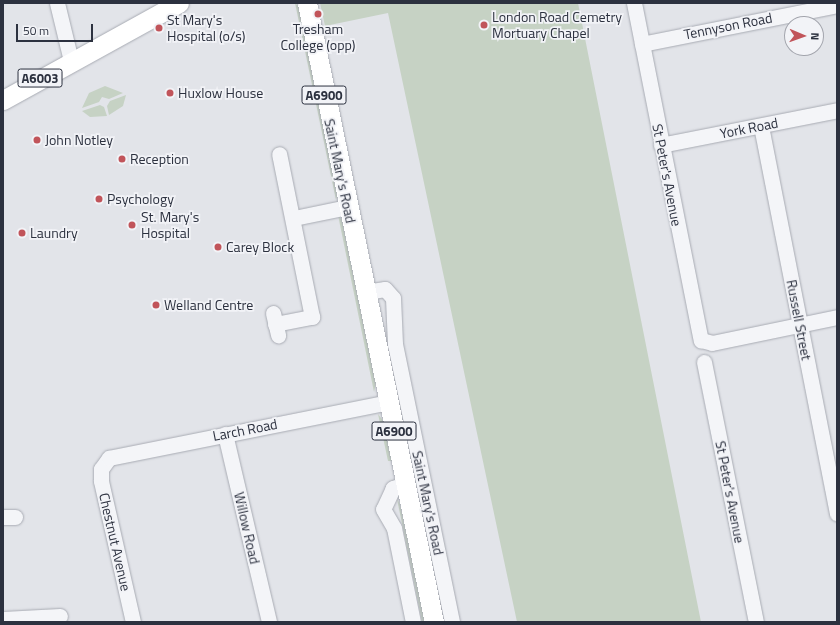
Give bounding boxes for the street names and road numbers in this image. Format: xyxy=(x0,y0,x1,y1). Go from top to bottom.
street label: Tennyson Road xyxy=(682,9,774,43)
road number: A6003 xyxy=(17,67,63,89)
road number: A6900 xyxy=(301,84,347,106)
street label: York Road xyxy=(718,114,780,142)
street label: Saint Mary's Road xyxy=(321,117,359,225)
street label: St Peter's Avenue xyxy=(649,122,685,228)
street label: Russell Street xyxy=(783,278,815,362)
street label: Larch Road xyxy=(211,416,279,444)
road number: A6900 xyxy=(371,420,417,442)
street label: St Peter's Avenue xyxy=(712,439,748,545)
street label: Saint Mary's Road xyxy=(409,449,447,557)
street label: Willow Road xyxy=(231,490,263,566)
street label: Chestnut Avenue xyxy=(96,491,134,593)

